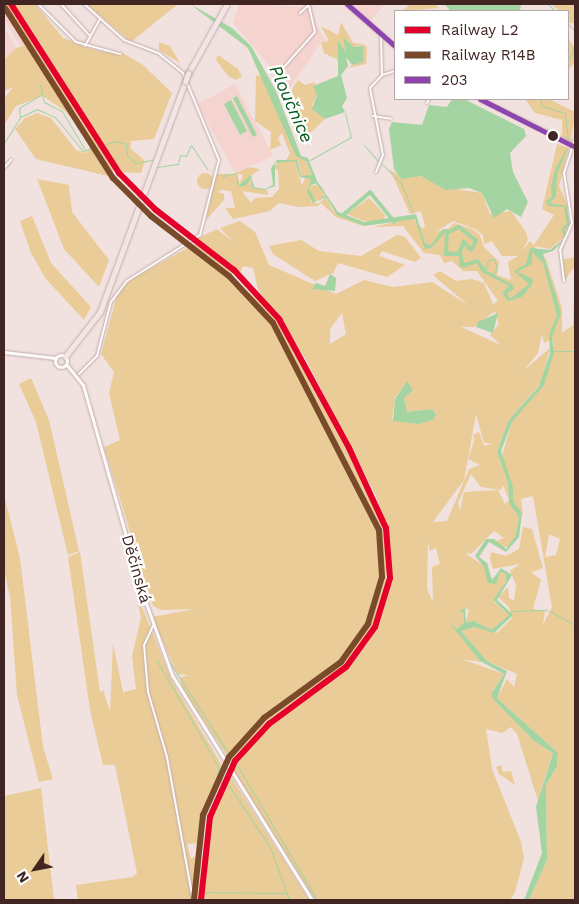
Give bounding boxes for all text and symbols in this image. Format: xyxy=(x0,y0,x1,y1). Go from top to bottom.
legend xyxy=(394,10,569,100)
text: Railway L2 xyxy=(441,21,518,39)
text: Railway R14B xyxy=(441,46,536,64)
water label: Ploučnice xyxy=(264,62,318,146)
text: 203 xyxy=(441,71,468,89)
unlabelled marker xyxy=(548,131,558,141)
street label: Děčínská xyxy=(117,533,155,605)
north arrow xyxy=(10,844,60,894)
text: N xyxy=(13,868,32,886)

